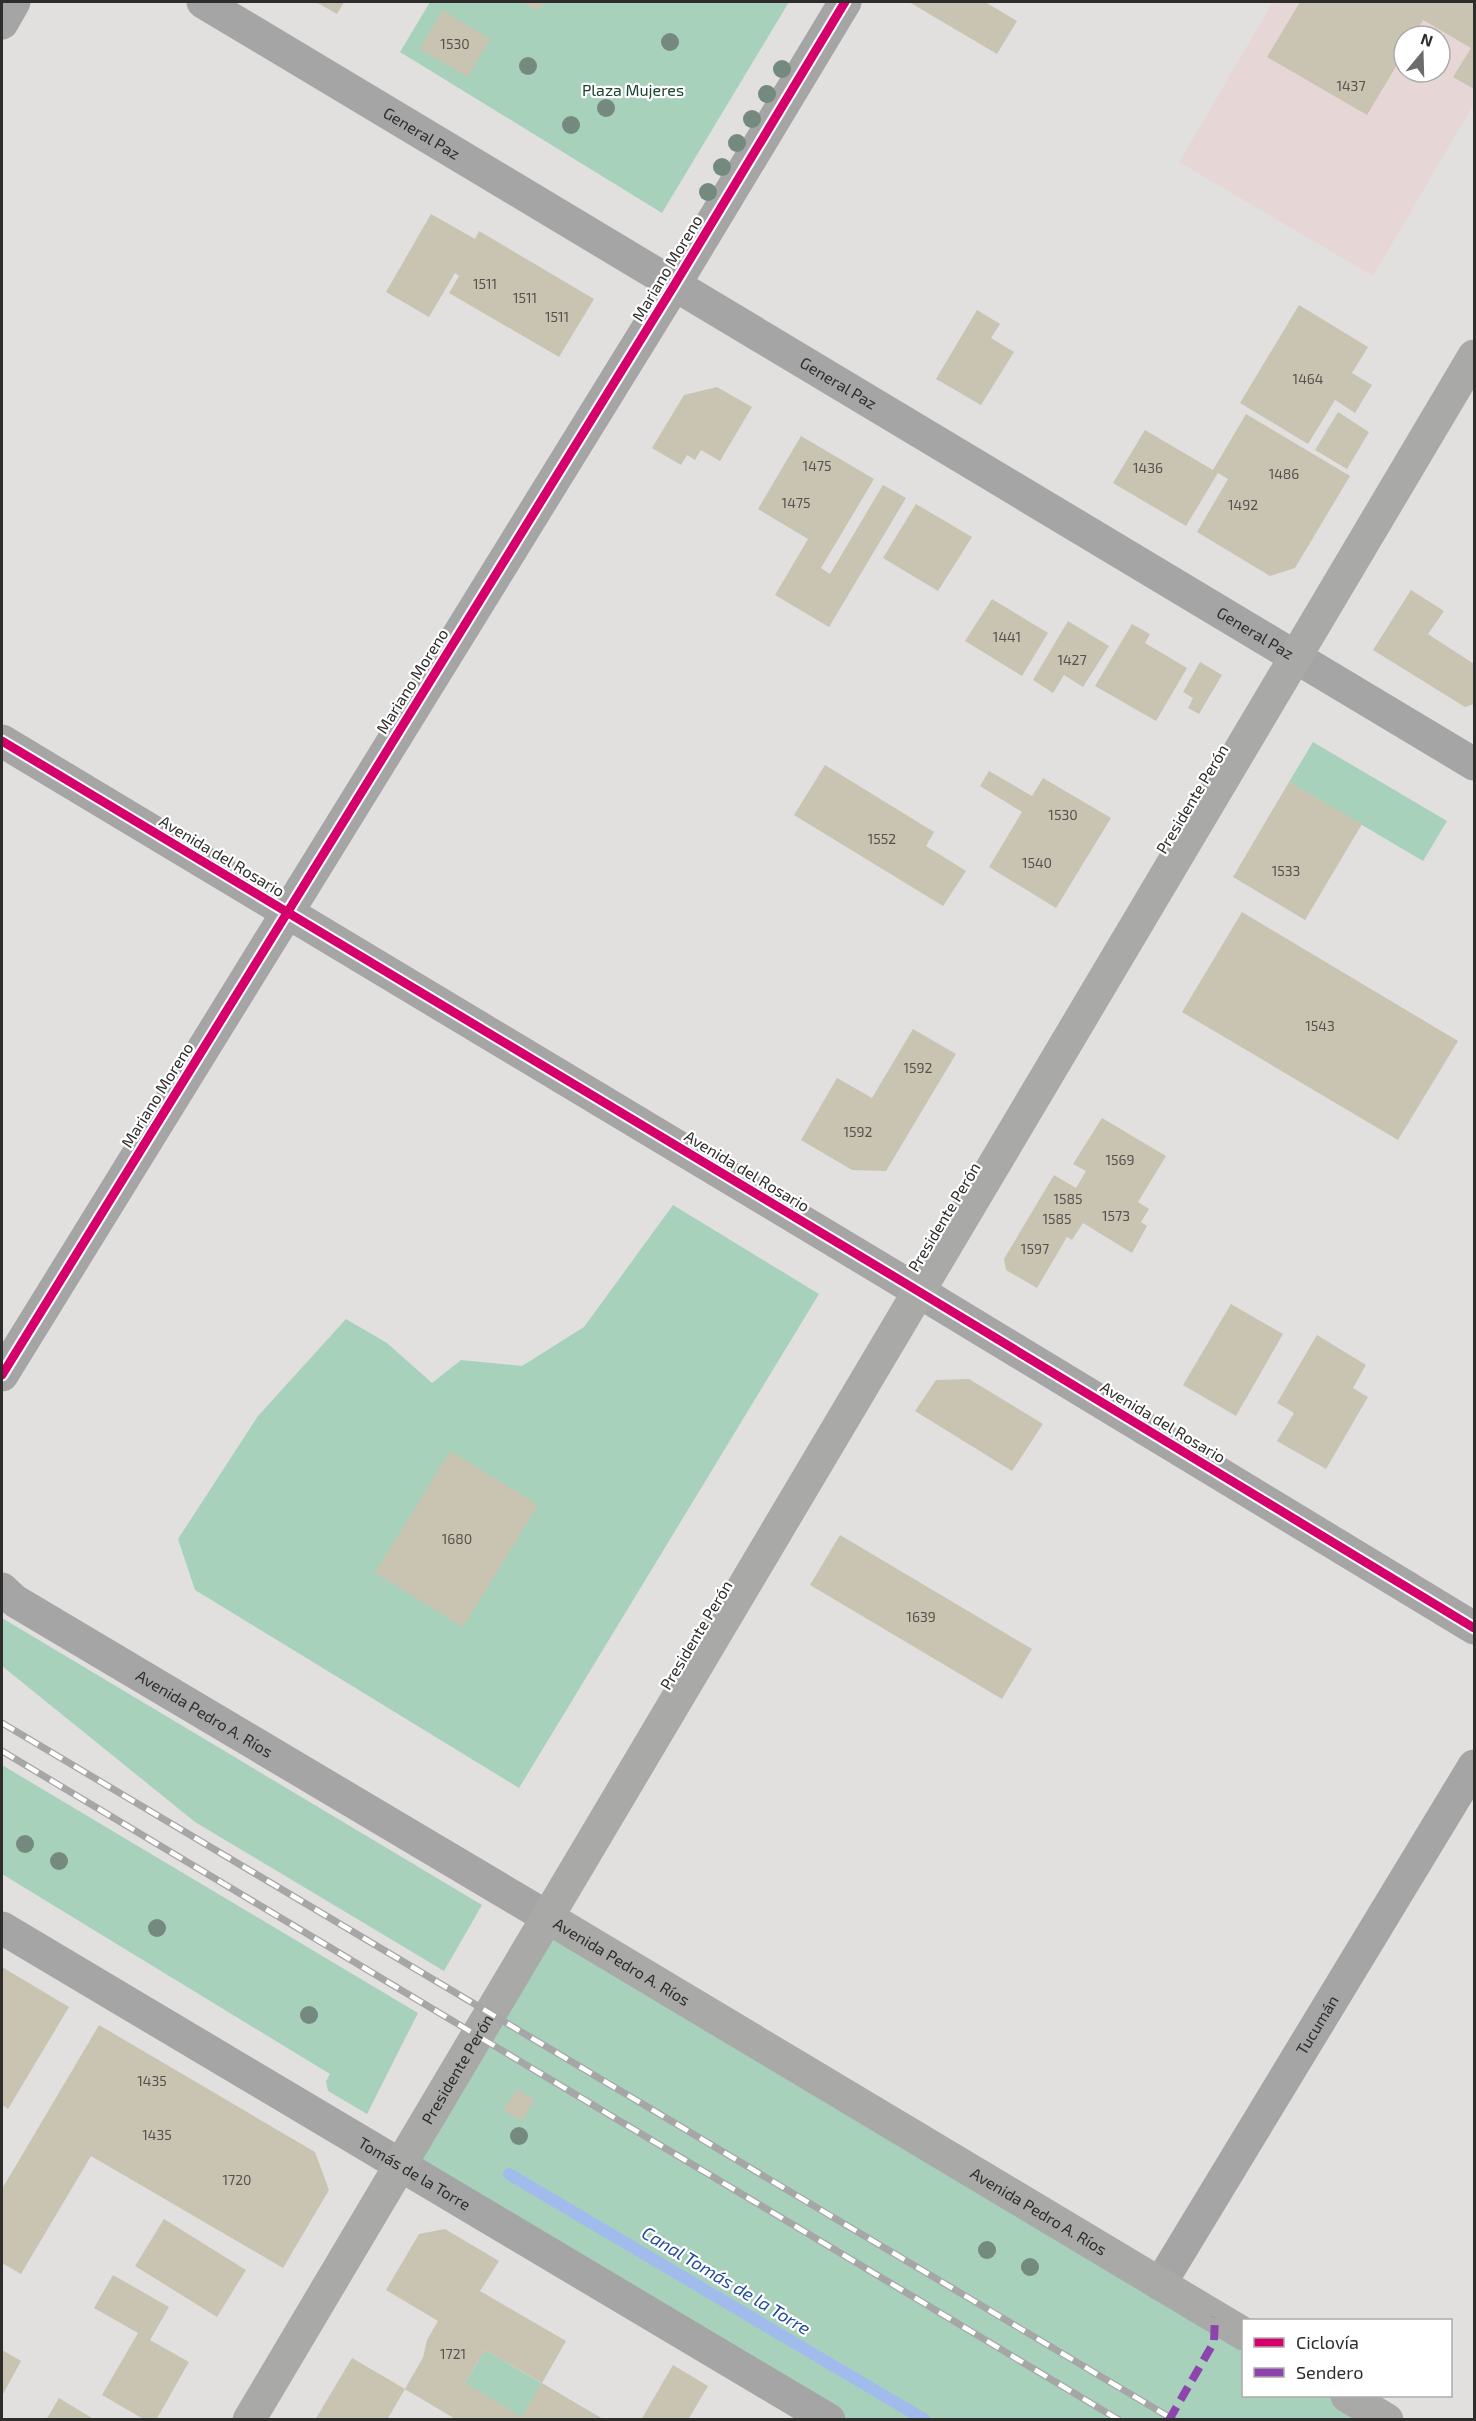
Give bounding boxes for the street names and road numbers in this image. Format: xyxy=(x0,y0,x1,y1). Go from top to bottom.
street label: General Paz xyxy=(380,102,464,163)
street label: Mariano Moreno xyxy=(627,211,706,324)
street label: General Paz xyxy=(797,352,881,413)
street label: General Paz xyxy=(1214,602,1297,663)
street label: Mariano Moreno xyxy=(372,625,451,737)
street label: Presidente Perón xyxy=(1151,741,1232,857)
street label: Avenida del Rosario xyxy=(156,811,288,900)
street label: Mariano Moreno xyxy=(117,1039,196,1151)
street label: Avenida del Rosario xyxy=(681,1126,813,1215)
street label: Presidente Perón xyxy=(903,1159,984,1275)
street label: Avenida del Rosario xyxy=(1097,1377,1229,1466)
street label: Presidente Perón xyxy=(655,1577,736,1693)
street label: Avenida Pedro A. Ríos xyxy=(133,1665,276,1761)
street label: Avenida Pedro A. Ríos xyxy=(550,1913,693,2009)
street label: Tucumán xyxy=(1291,1991,1342,2058)
street label: Presidente Perón xyxy=(417,2011,497,2127)
street label: Tomás de la Torre xyxy=(355,2132,474,2214)
street label: Avenida Pedro A. Ríos xyxy=(967,2163,1111,2259)

